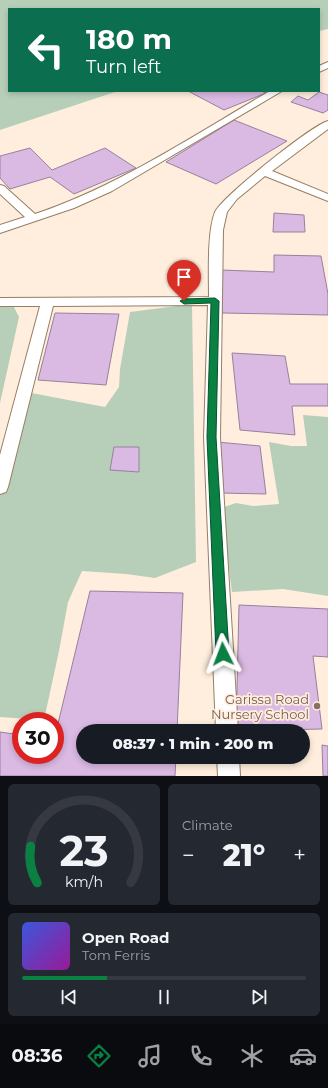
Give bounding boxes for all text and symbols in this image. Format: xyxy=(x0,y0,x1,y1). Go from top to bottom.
text: 180 m xyxy=(86,22,172,56)
icon: left xyxy=(20,24,72,76)
text: Turn left xyxy=(86,56,161,78)
pin xyxy=(167,260,201,301)
icon: arrive xyxy=(173,266,195,288)
position arrow xyxy=(202,633,244,675)
place label: Garissa Road Nursery School xyxy=(211,691,309,722)
marker: Garissa Road Nursery School xyxy=(312,701,322,711)
speed limit sign: 30 xyxy=(12,712,64,764)
text: 08:37 · 1 min · 200 m xyxy=(113,734,273,753)
text: Climate xyxy=(182,817,233,833)
text: 23 xyxy=(59,825,109,875)
text: 21° xyxy=(223,837,265,874)
text: − xyxy=(182,842,195,869)
text: + xyxy=(293,842,306,869)
text: km/h xyxy=(65,872,103,890)
text: Open Road xyxy=(82,928,170,947)
text: Tom Ferris xyxy=(82,947,150,963)
icon: previous xyxy=(58,986,80,1008)
icon: pause xyxy=(153,986,175,1008)
icon: next xyxy=(248,986,270,1008)
icon: directions xyxy=(85,1042,113,1070)
icon: music xyxy=(136,1042,164,1070)
icon: phone xyxy=(187,1042,215,1070)
icon: climate xyxy=(238,1042,266,1070)
icon: car xyxy=(289,1042,317,1070)
text: 08:36 xyxy=(11,1045,62,1067)

